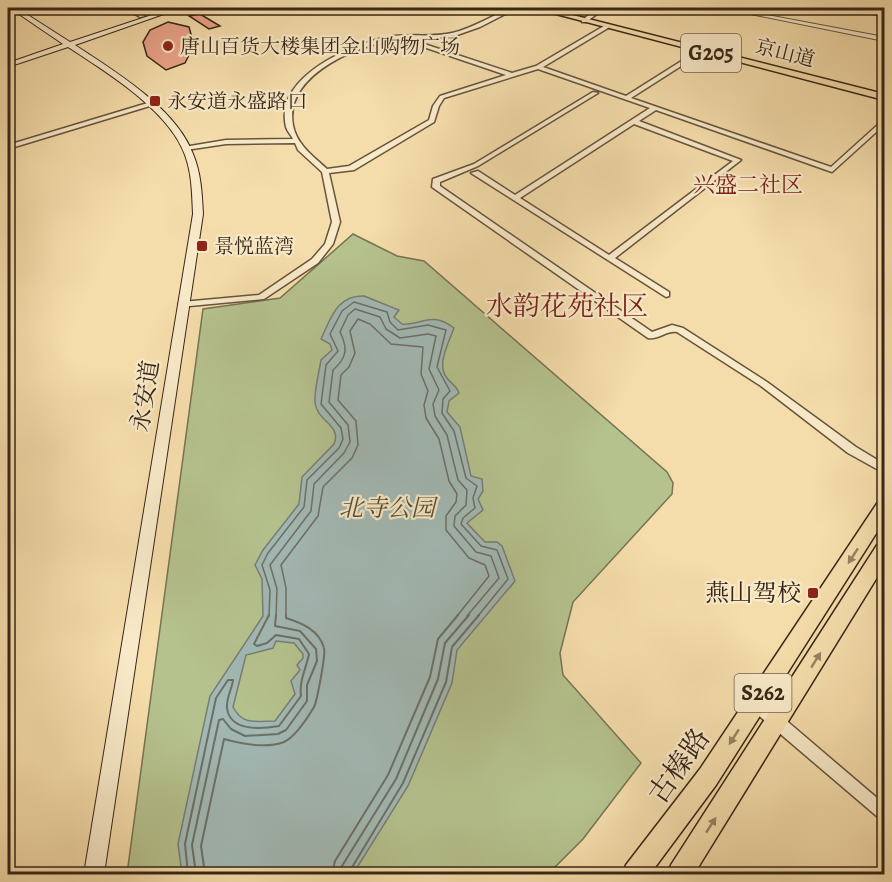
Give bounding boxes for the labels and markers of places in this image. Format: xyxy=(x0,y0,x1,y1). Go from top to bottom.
place label: 唐山百货大楼集团金山购物广场 xyxy=(180,33,460,60)
marker: 唐山百货大楼集团金山购物广场 xyxy=(161,39,175,53)
place label: 永安道永盛路口 xyxy=(167,88,307,115)
marker: 永安道永盛路口 xyxy=(148,94,162,108)
place label: 景悦蓝湾 xyxy=(214,233,294,260)
marker: 景悦蓝湾 xyxy=(195,239,209,253)
place label: 燕山驾校 xyxy=(705,577,801,609)
marker: 燕山驾校 xyxy=(806,586,820,600)

